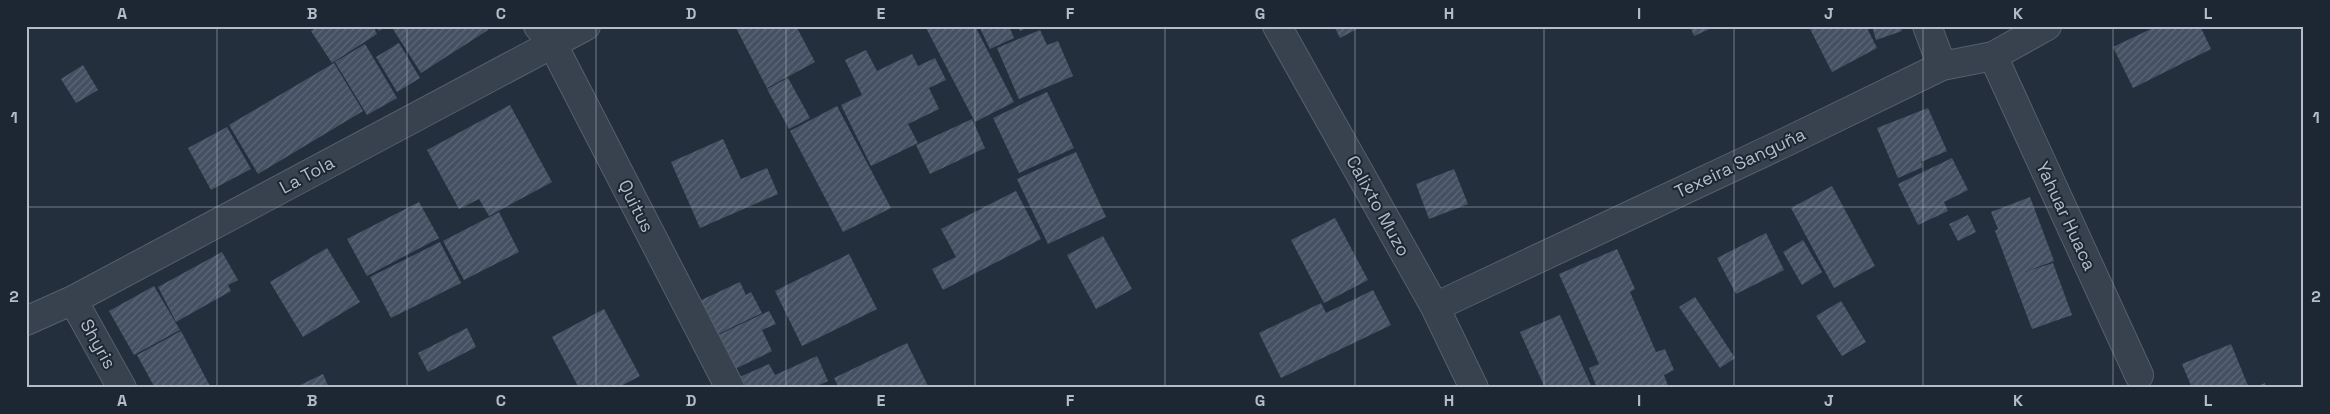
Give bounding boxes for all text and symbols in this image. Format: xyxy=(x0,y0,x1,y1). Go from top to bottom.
text: A xyxy=(117,3,127,24)
text: B xyxy=(307,3,317,24)
text: C xyxy=(496,3,506,24)
text: D xyxy=(686,3,696,24)
text: E xyxy=(877,3,886,24)
text: F xyxy=(1066,3,1075,24)
text: G xyxy=(1255,3,1265,24)
text: H xyxy=(1444,3,1454,24)
text: I xyxy=(1637,3,1641,24)
text: J xyxy=(1824,3,1834,24)
text: K xyxy=(2013,3,2023,24)
text: L xyxy=(2204,3,2213,24)
text: 1 xyxy=(10,107,18,128)
text: 1 xyxy=(2312,107,2320,128)
street label: Texeira Sanguña xyxy=(1671,122,1809,203)
street label: La Tola xyxy=(275,151,338,199)
street label: Calixto Muzo xyxy=(1341,151,1416,260)
street label: Yahuar Huaca xyxy=(2031,158,2102,274)
street label: Quitus xyxy=(613,175,659,236)
text: 2 xyxy=(9,286,19,307)
text: 2 xyxy=(2311,286,2321,307)
street label: Shyris xyxy=(75,315,121,373)
text: A xyxy=(117,390,127,411)
text: B xyxy=(307,390,317,411)
text: C xyxy=(496,390,506,411)
text: D xyxy=(686,390,696,411)
text: E xyxy=(877,390,886,411)
text: F xyxy=(1066,390,1075,411)
text: G xyxy=(1255,390,1265,411)
text: H xyxy=(1444,390,1454,411)
text: I xyxy=(1637,390,1641,411)
text: J xyxy=(1824,390,1834,411)
text: K xyxy=(2013,390,2023,411)
text: L xyxy=(2204,390,2213,411)

